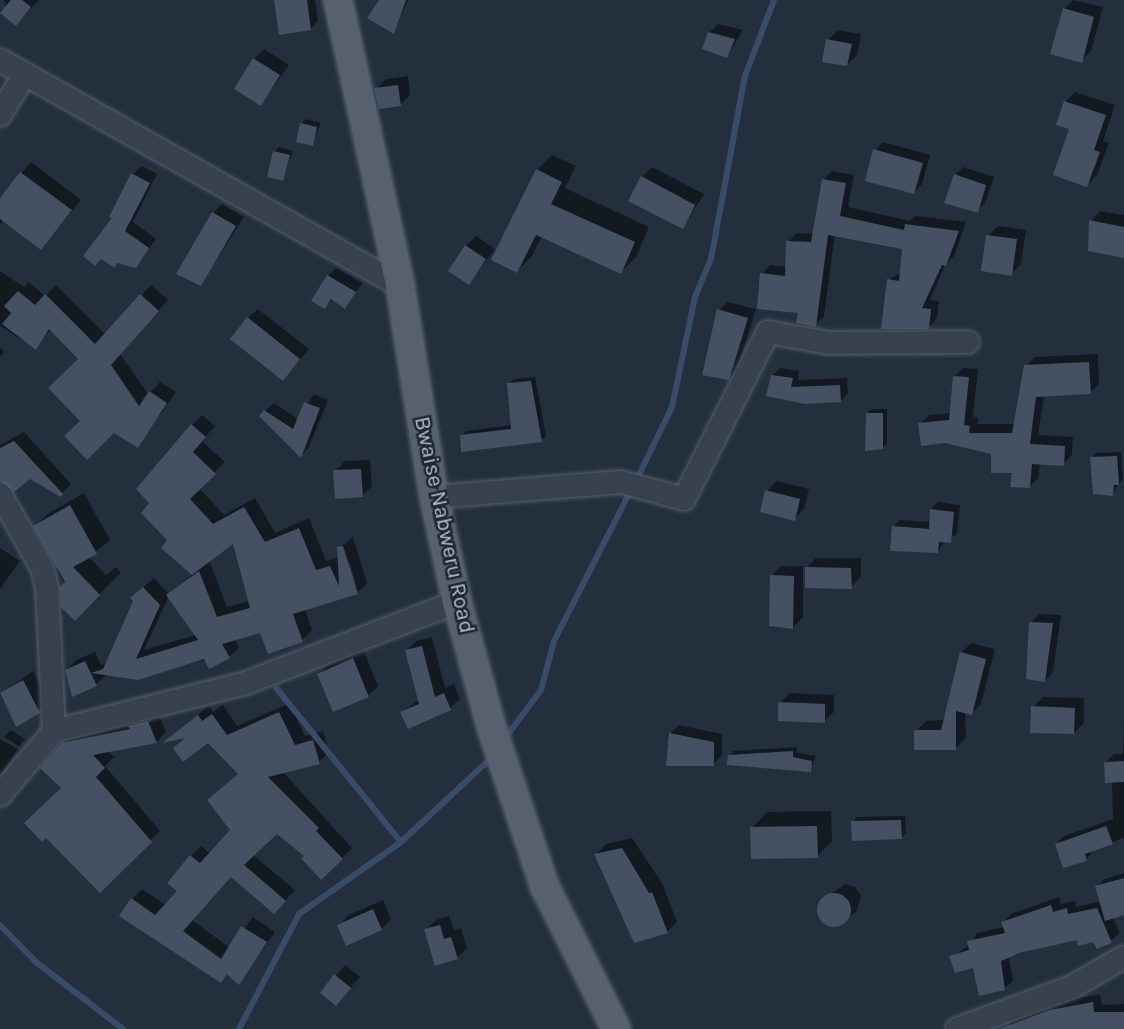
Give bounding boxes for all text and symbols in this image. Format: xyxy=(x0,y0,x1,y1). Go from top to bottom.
street label: Bwaise Nabweru Road xyxy=(408,414,480,636)

